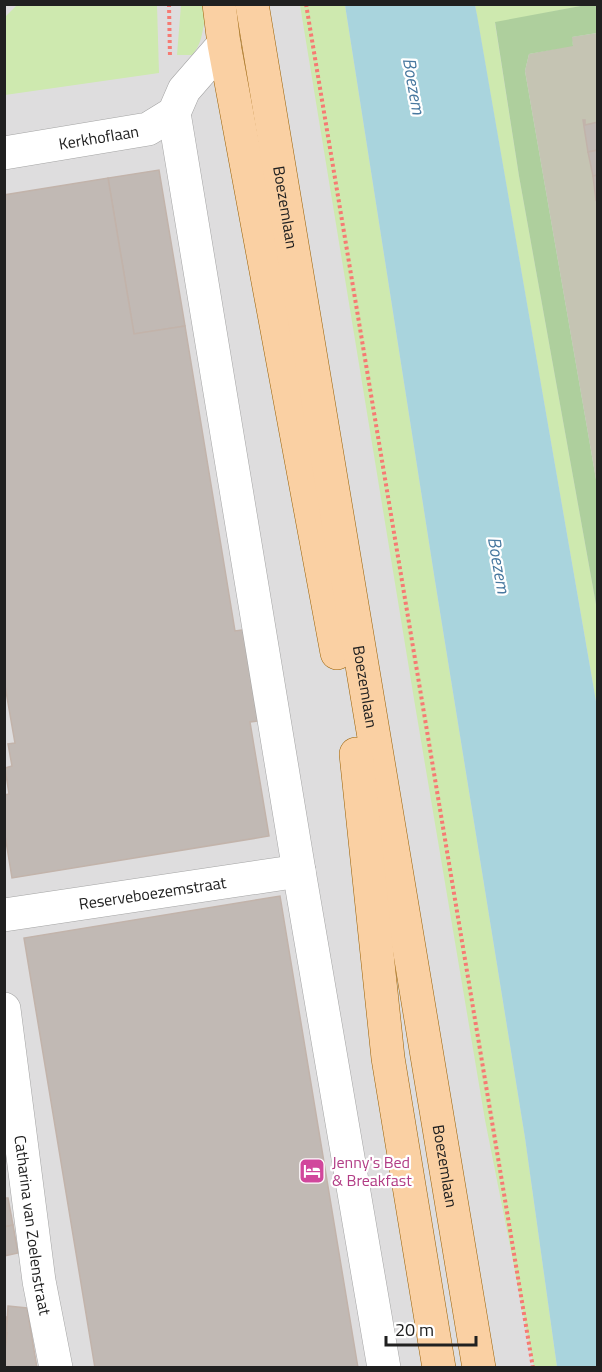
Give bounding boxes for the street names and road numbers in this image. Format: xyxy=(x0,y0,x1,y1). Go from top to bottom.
street label: Kerkhoflaan xyxy=(57,119,141,156)
street label: Boezemlaan xyxy=(267,164,305,250)
street label: Boezemlaan xyxy=(347,643,384,730)
street label: Reserveboezemstraat xyxy=(77,870,228,916)
street label: Boezemlaan xyxy=(427,1123,464,1209)
street label: Catharina van Zoelenstraat xyxy=(8,1134,57,1318)

